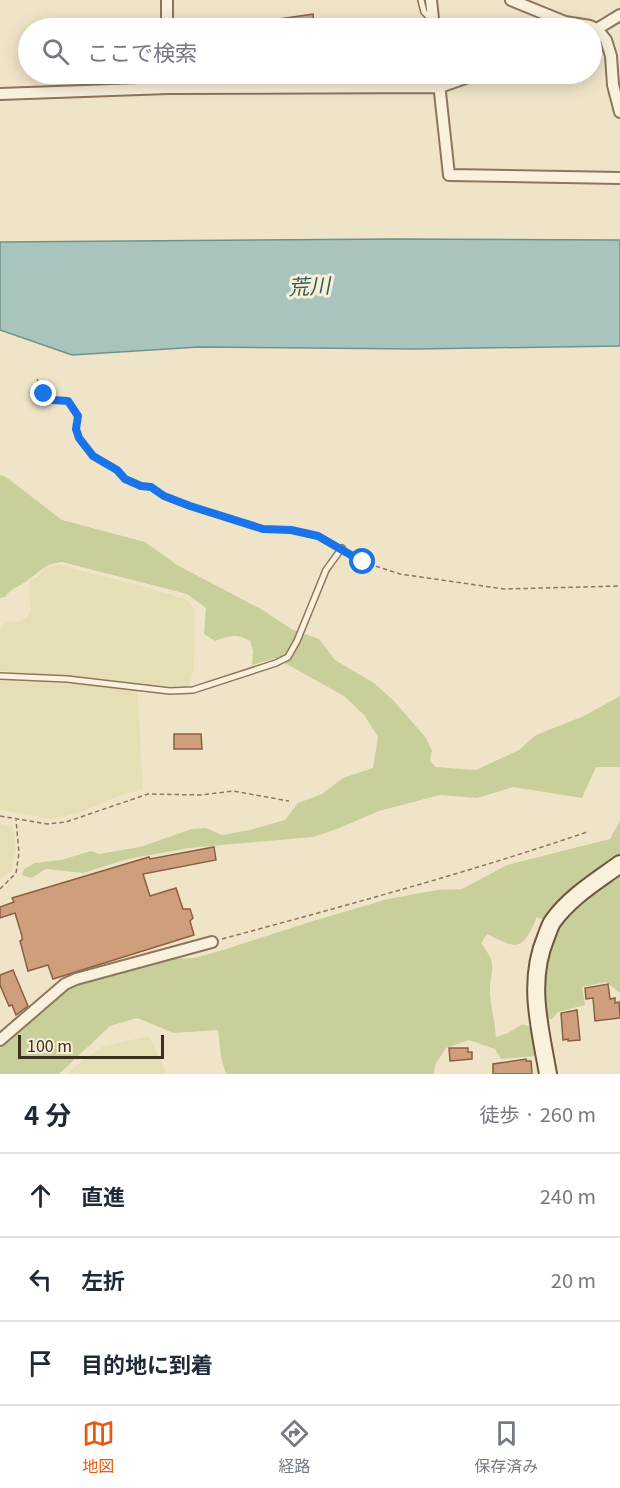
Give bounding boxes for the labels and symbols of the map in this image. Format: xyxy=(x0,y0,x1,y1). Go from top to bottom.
water label: 荒川 xyxy=(287,269,333,301)
route end xyxy=(30,380,56,406)
route start xyxy=(349,548,375,574)
scale bar xyxy=(18,1032,164,1060)

